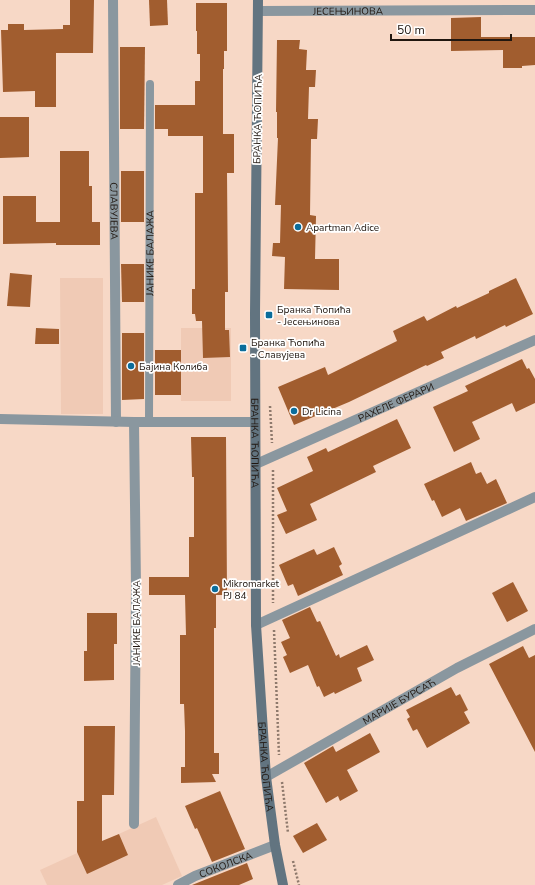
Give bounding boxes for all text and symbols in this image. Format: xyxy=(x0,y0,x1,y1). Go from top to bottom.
street label: ЈЕСЕЊИНОВА xyxy=(312,5,384,19)
scale bar xyxy=(391,16,511,42)
text: 50 m xyxy=(397,22,425,38)
street label: БРАНКА ЋОПИЋА xyxy=(250,73,266,164)
street label: СЛАВУЈЕВА xyxy=(106,182,121,240)
street label: ЈАНИКЕ БАЛАЖА xyxy=(143,209,158,297)
place label: Apartman Adice xyxy=(306,221,379,235)
marker: Apartman Adice xyxy=(293,222,303,232)
place label: Бранка Ћопића - Јесењинова xyxy=(277,303,351,329)
marker: Бранка Ћопића - Јесењинова xyxy=(264,310,274,320)
place label: Бранка Ћопића - Славујева xyxy=(251,336,325,362)
marker: Бранка Ћопића - Славујева xyxy=(238,343,248,353)
place label: Бајина Колиба xyxy=(139,360,208,374)
marker: Бајина Колиба xyxy=(126,361,136,371)
street label: РАХЕЛЕ ФЕРАРИ xyxy=(356,380,436,426)
street label: БРАНКА ЋОПИЋА xyxy=(247,398,262,489)
place label: Dr Licina xyxy=(302,405,341,419)
marker: Dr Licina xyxy=(289,406,299,416)
place label: Mikromarket PJ 84 xyxy=(223,577,280,603)
street label: ЈАНИКЕ БАЛАЖА xyxy=(130,579,144,667)
marker: Mikromarket PJ 84 xyxy=(210,584,220,594)
street label: МАРИЈЕ БУРСАЋ xyxy=(360,676,438,728)
street label: БРАНКА ЋОПИЋА xyxy=(254,721,277,813)
street label: СОКОЛСКА xyxy=(197,848,255,882)

